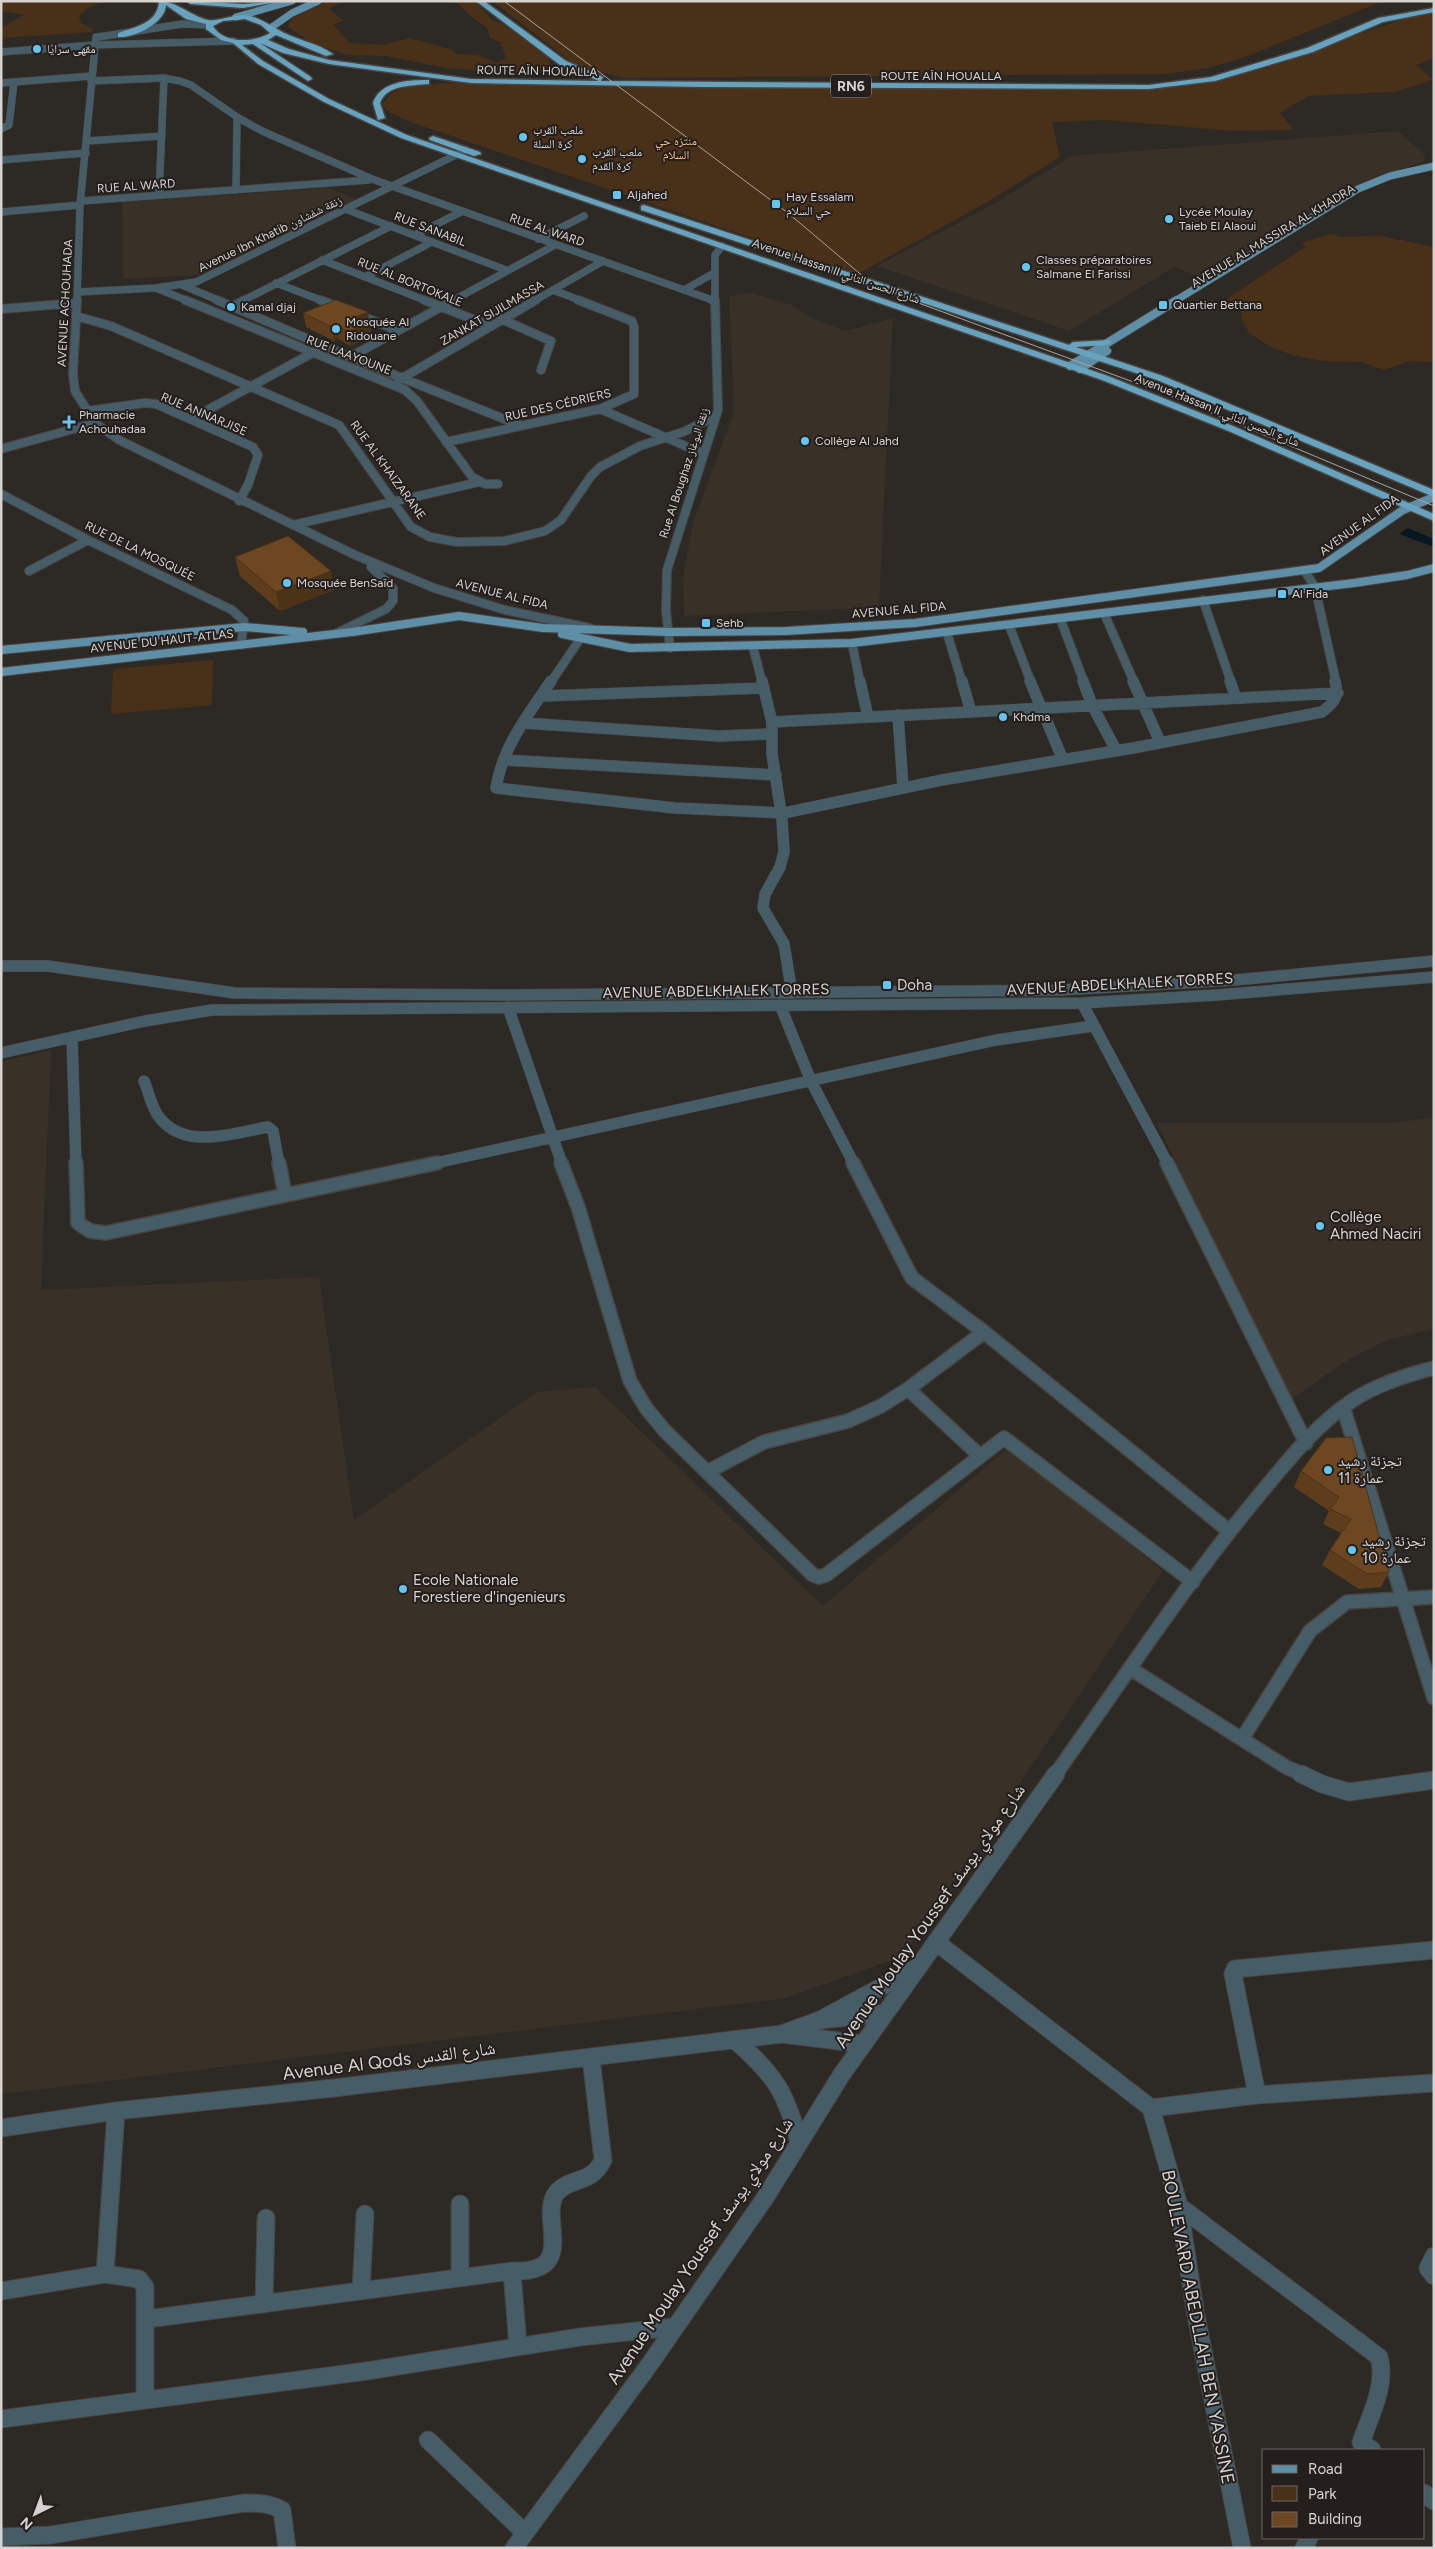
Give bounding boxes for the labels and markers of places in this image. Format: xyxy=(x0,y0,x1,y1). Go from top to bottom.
place label: مقهى سرايا xyxy=(47,42,96,56)
marker: مقهى سرايا xyxy=(31,43,43,55)
place label: ملعب القرب كرة السلة xyxy=(533,123,583,151)
marker: ملعب القرب كرة السلة xyxy=(517,131,529,143)
place label: ملعب القرب كرة القدم xyxy=(592,145,642,174)
marker: ملعب القرب كرة القدم xyxy=(576,153,588,165)
place label: Aljahed xyxy=(627,188,667,202)
marker: Aljahed xyxy=(611,189,623,201)
place label: Hay Essalam حي السلام xyxy=(786,190,854,221)
marker: Hay Essalam حي السلام xyxy=(770,198,782,210)
place label: Lycée Moulay Taieb El Alaoui xyxy=(1179,205,1256,233)
marker: Lycée Moulay Taieb El Alaoui xyxy=(1163,213,1175,225)
place label: Classes préparatoires Salmane El Farissi xyxy=(1036,253,1152,281)
marker: Classes préparatoires Salmane El Farissi xyxy=(1020,261,1032,273)
place label: Quartier Bettana xyxy=(1173,298,1262,312)
marker: Quartier Bettana xyxy=(1157,299,1169,311)
place label: Kamal djaj xyxy=(241,300,296,314)
marker: Kamal djaj xyxy=(225,301,237,313)
place label: Mosquée Al Ridouane xyxy=(346,315,409,343)
marker: Mosquée Al Ridouane xyxy=(330,323,342,335)
place label: Pharmacie Achouhadaa xyxy=(79,408,146,436)
marker: Pharmacie Achouhadaa xyxy=(63,416,75,428)
place label: Collège Al Jahd xyxy=(815,434,899,448)
marker: Collège Al Jahd xyxy=(799,435,811,447)
place label: Mosquée BenSaïd xyxy=(297,576,393,590)
marker: Mosquée BenSaïd xyxy=(281,577,293,589)
place label: Al Fida xyxy=(1292,587,1328,601)
marker: Al Fida xyxy=(1276,588,1288,600)
place label: Sehb xyxy=(716,616,744,630)
marker: Sehb xyxy=(700,617,712,629)
place label: Khdma xyxy=(1013,710,1050,724)
marker: Khdma xyxy=(997,711,1009,723)
place label: Doha xyxy=(897,976,932,994)
marker: Doha xyxy=(881,979,893,991)
place label: Collège Ahmed Naciri xyxy=(1330,1208,1421,1243)
marker: Collège Ahmed Naciri xyxy=(1314,1220,1326,1232)
place label: تجزئة رشيد عمارة 11 xyxy=(1338,1452,1403,1487)
marker: تجزئة رشيد عمارة 11 xyxy=(1322,1464,1334,1476)
place label: تجزئة رشيد عمارة 10 xyxy=(1362,1532,1427,1567)
marker: تجزئة رشيد عمارة 10 xyxy=(1346,1544,1358,1556)
place label: Ecole Nationale Forestiere d'ingenieurs xyxy=(413,1571,565,1606)
marker: Ecole Nationale Forestiere d'ingenieurs xyxy=(397,1583,409,1595)

